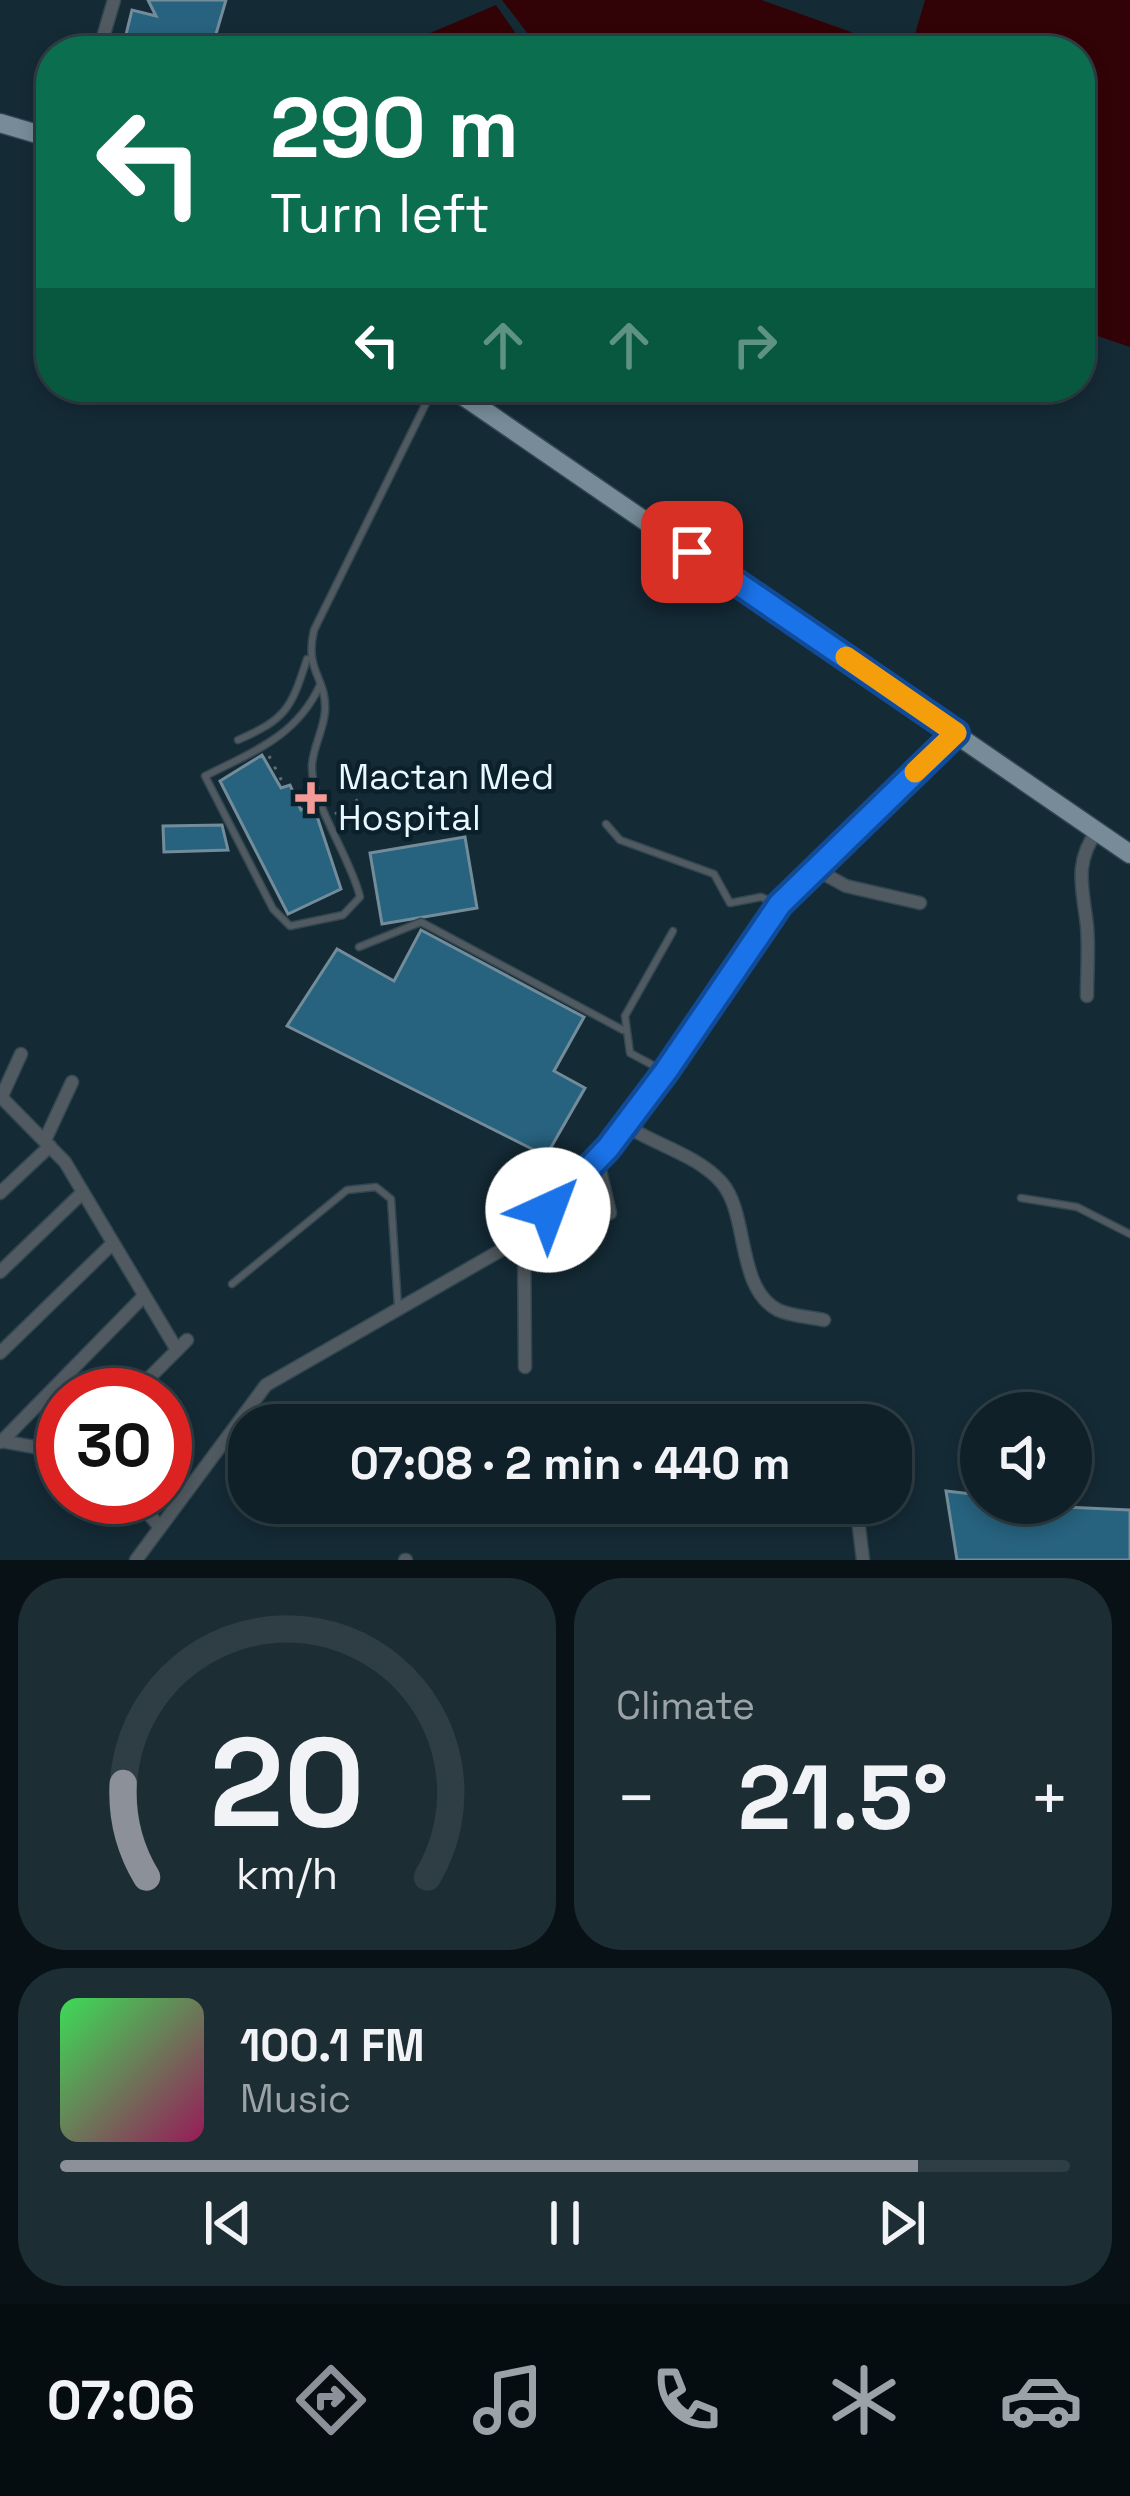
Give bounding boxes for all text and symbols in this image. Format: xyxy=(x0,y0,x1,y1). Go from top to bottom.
text: 290 m xyxy=(270,74,519,182)
icon: left xyxy=(72,84,228,240)
text: Turn left xyxy=(270,179,490,248)
icon: left xyxy=(344,312,410,378)
icon: ahead xyxy=(470,312,536,378)
icon: ahead xyxy=(596,312,662,378)
icon: right xyxy=(722,312,788,378)
pin xyxy=(641,501,743,603)
icon: arrive xyxy=(659,519,725,585)
place label: Mactan Med Hospital xyxy=(338,754,554,841)
marker: Mactan Med Hospital xyxy=(295,782,327,814)
position arrow xyxy=(485,1147,611,1273)
speed limit sign: 30 xyxy=(36,1368,192,1524)
map controls xyxy=(960,1392,1092,1524)
button: sound xyxy=(960,1392,1092,1524)
text: 07:08 · 2 min · 440 m xyxy=(350,1435,790,1492)
text: Climate xyxy=(616,1681,755,1730)
text: 20 xyxy=(209,1703,364,1862)
text: 21.5° xyxy=(738,1740,948,1855)
text: − xyxy=(616,1756,657,1840)
text: + xyxy=(1029,1756,1070,1840)
text: km/h xyxy=(236,1847,338,1902)
text: 100.1 FM xyxy=(240,2017,425,2074)
text: Music xyxy=(240,2074,351,2123)
icon: previous xyxy=(195,2190,261,2256)
icon: pause xyxy=(532,2190,598,2256)
icon: next xyxy=(869,2190,935,2256)
icon: directions xyxy=(289,2358,373,2442)
icon: music xyxy=(466,2358,550,2442)
icon: phone xyxy=(644,2358,728,2442)
icon: climate xyxy=(822,2358,906,2442)
icon: car xyxy=(999,2358,1083,2442)
text: 07:06 xyxy=(47,2366,195,2435)

